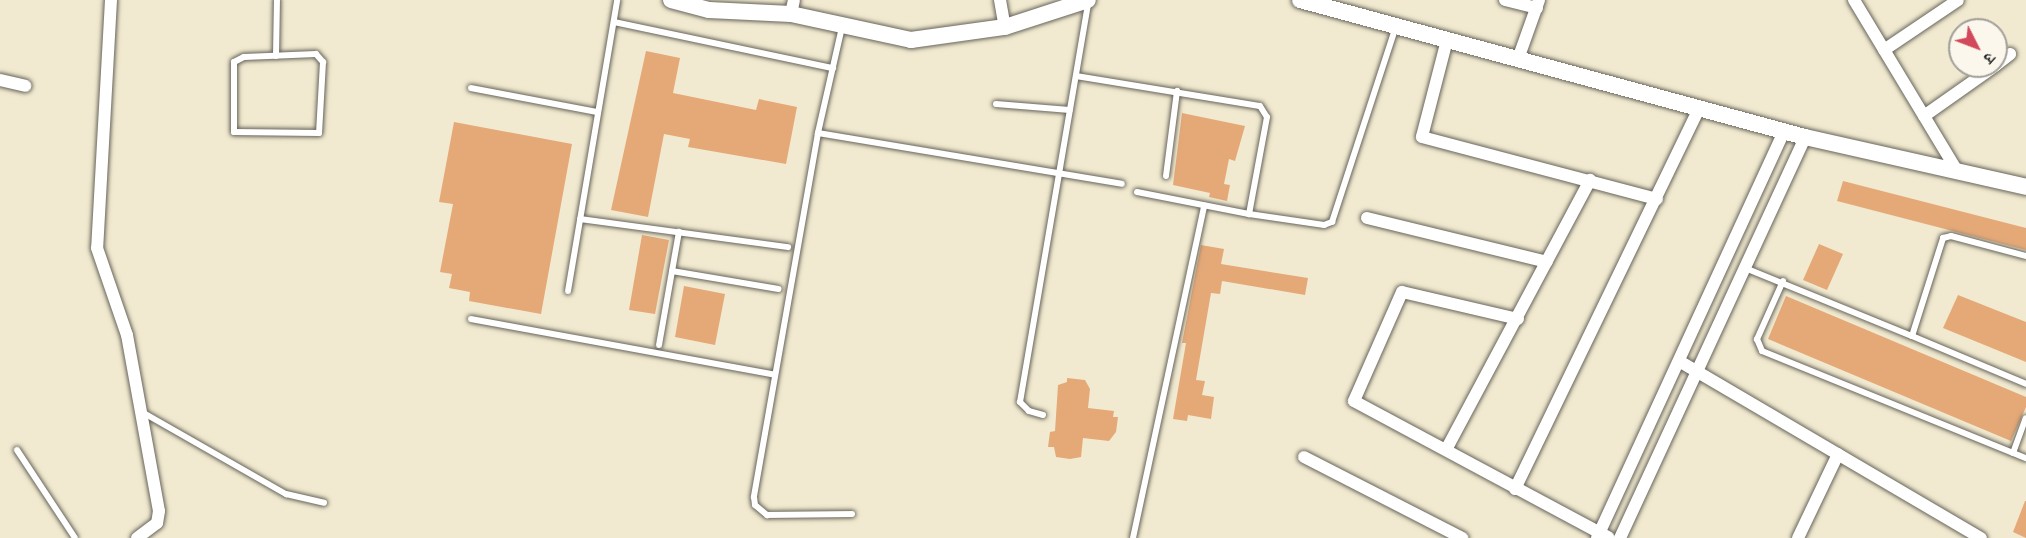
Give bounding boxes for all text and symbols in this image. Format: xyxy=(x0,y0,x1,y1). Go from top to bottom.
north arrow xyxy=(1948,18,2008,78)
text: उ xyxy=(1980,49,2000,68)

